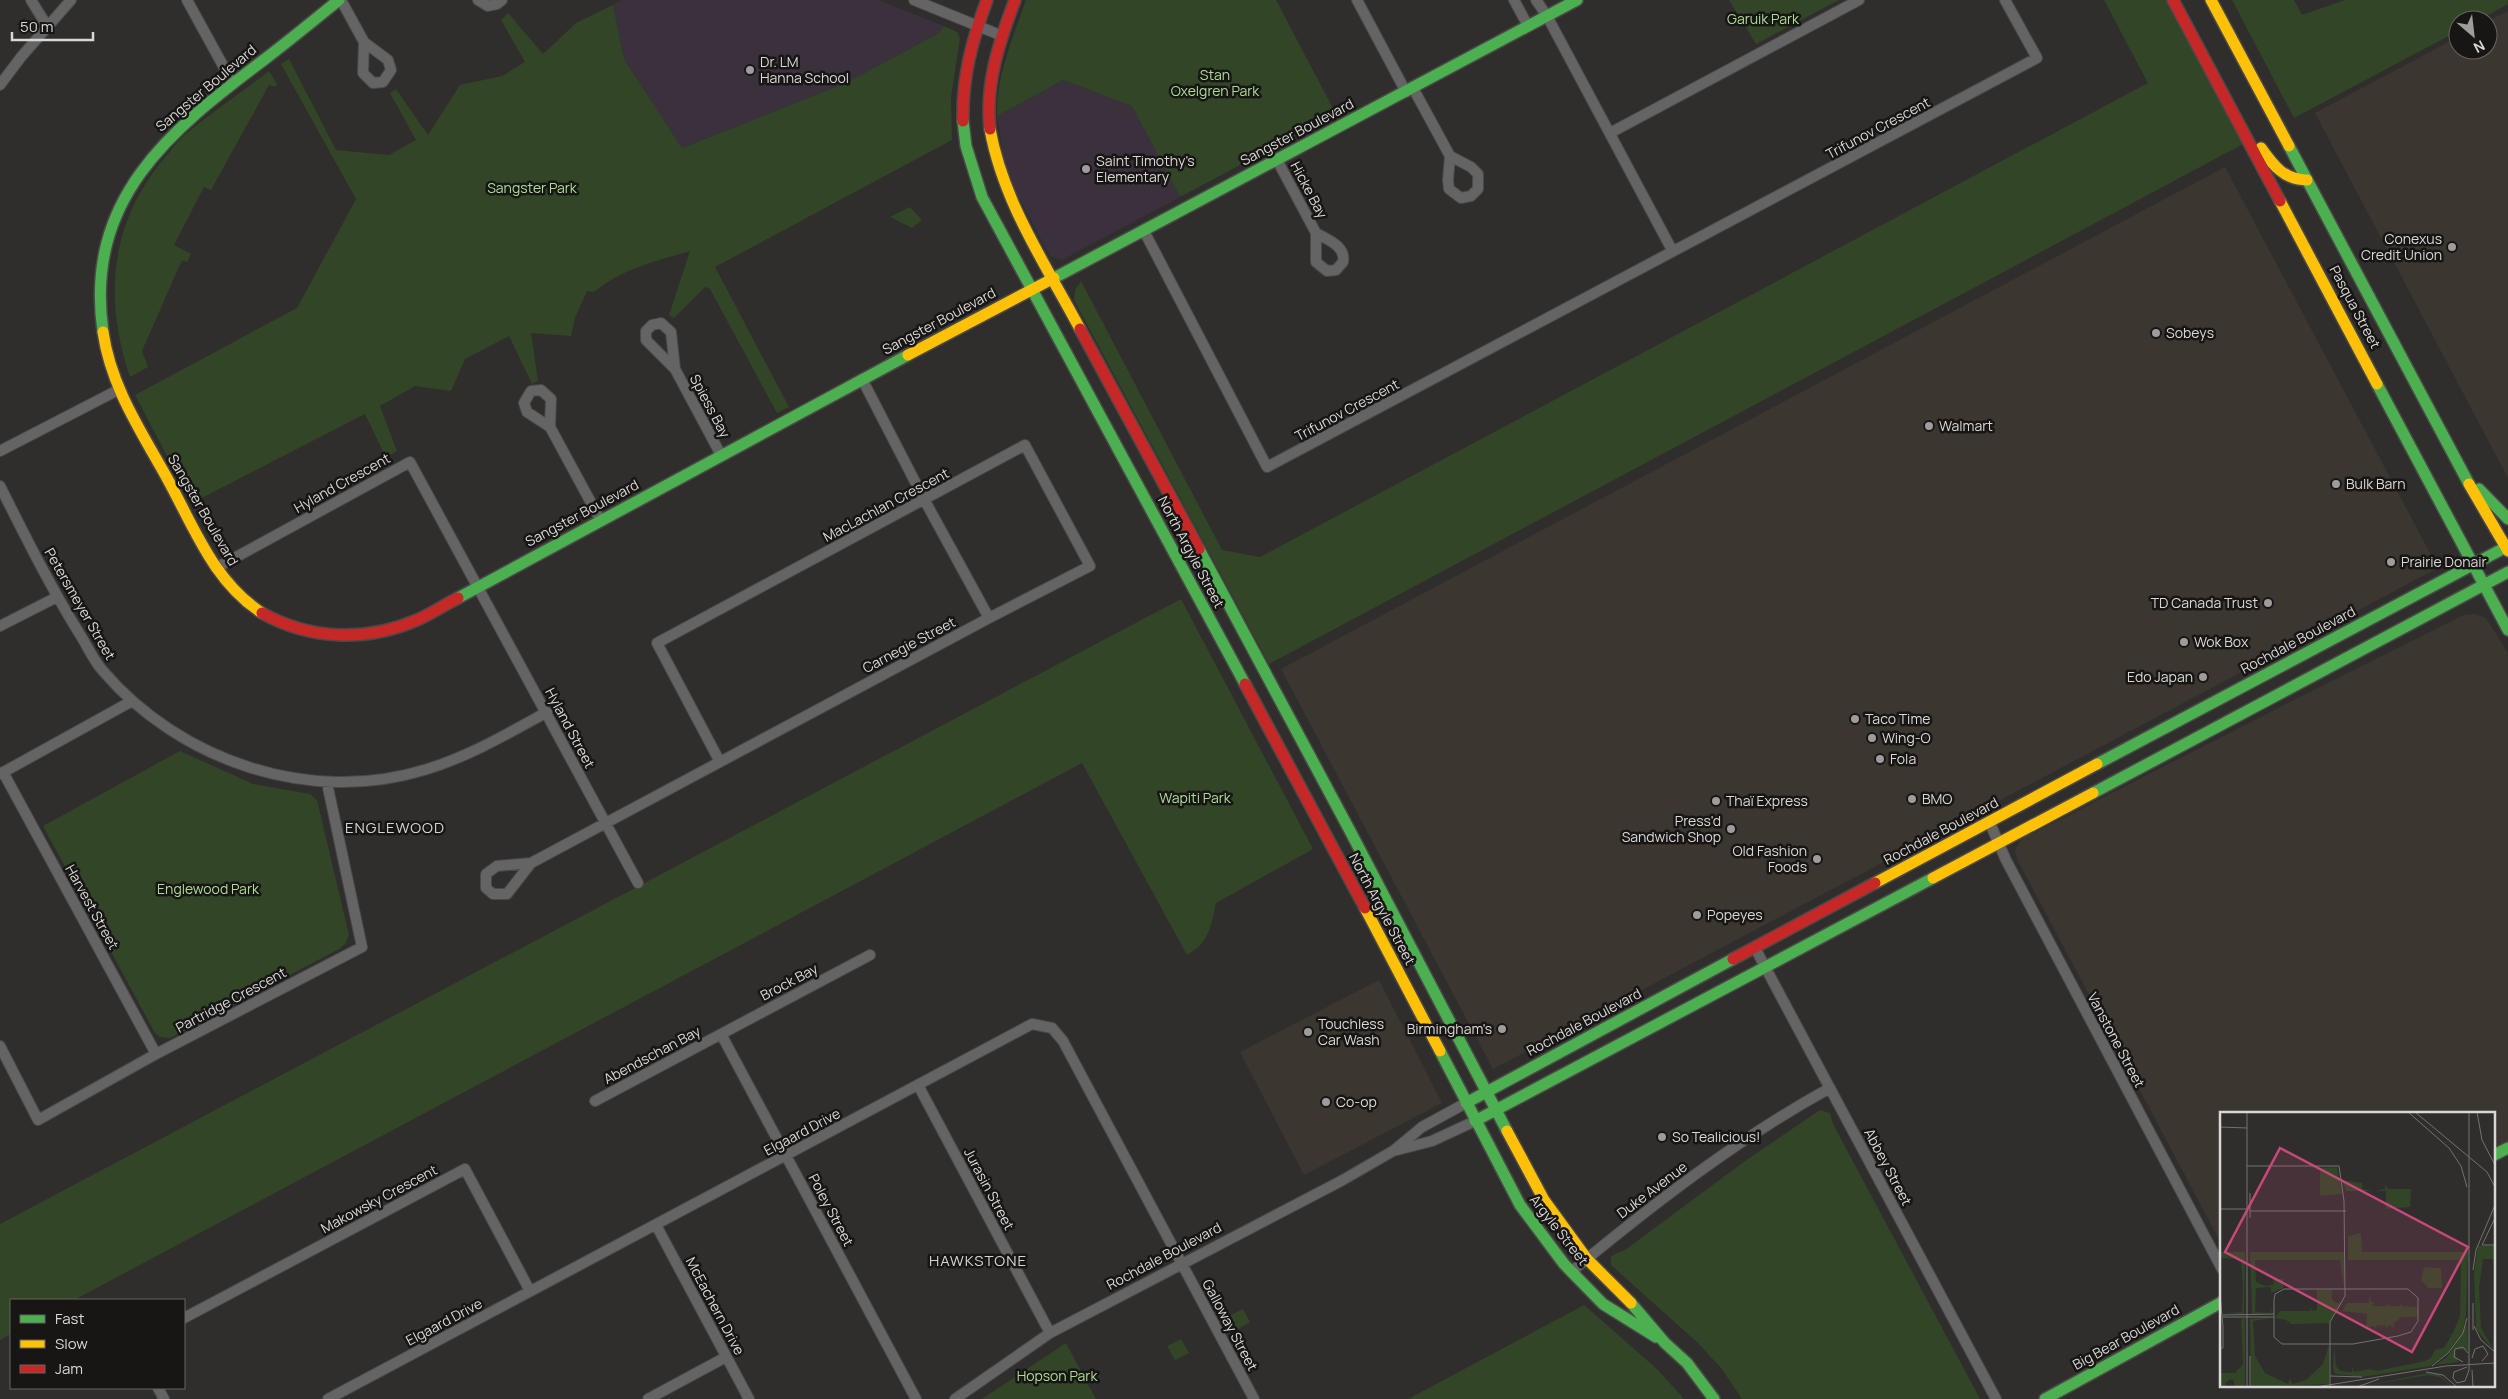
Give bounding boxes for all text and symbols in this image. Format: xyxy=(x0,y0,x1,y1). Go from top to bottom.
park label: Garuik Park xyxy=(1727,9,1800,28)
scale bar xyxy=(12,10,94,42)
north arrow xyxy=(2448,10,2498,60)
text: 50 m xyxy=(20,16,54,37)
text: N xyxy=(2470,36,2488,58)
street label: Sangster Boulevard xyxy=(151,40,260,135)
place label: Dr. LM Hanna School xyxy=(760,52,849,87)
marker: Dr. LM Hanna School xyxy=(744,64,756,76)
park label: Stan Oxelgren Park xyxy=(1171,65,1260,100)
street label: Trifunov Crescent xyxy=(1822,92,1933,163)
street label: Sangster Boulevard xyxy=(1237,94,1357,169)
place label: Saint Timothy's Elementary xyxy=(1096,151,1195,186)
street label: Hicke Bay xyxy=(1287,158,1333,222)
marker: Saint Timothy's Elementary xyxy=(1080,163,1092,175)
park label: Sangster Park xyxy=(487,178,578,197)
place label: Conexus Credit Union xyxy=(2361,229,2442,264)
marker: Conexus Credit Union xyxy=(2446,241,2458,253)
street label: Pasqua Street xyxy=(2326,262,2386,352)
street label: Sangster Boulevard xyxy=(879,283,999,358)
place label: Sobeys xyxy=(2166,323,2214,342)
marker: Sobeys xyxy=(2150,327,2162,339)
street label: Spiess Bay xyxy=(686,371,735,441)
street label: Trifunov Crescent xyxy=(1291,374,1402,445)
place label: Walmart xyxy=(1939,416,1993,435)
marker: Walmart xyxy=(1923,420,1935,432)
street label: Hyland Crescent xyxy=(290,448,394,517)
street label: Sangster Boulevard xyxy=(164,451,243,569)
street label: MacLachlan Crescent xyxy=(819,463,953,546)
place label: Bulk Barn xyxy=(2346,474,2406,493)
street label: Sangster Boulevard xyxy=(522,475,642,550)
marker: Bulk Barn xyxy=(2330,478,2342,490)
street label: North Argyle Street xyxy=(1154,492,1229,611)
street label: Petersmeyer Street xyxy=(41,544,120,664)
place label: Prairie Donair xyxy=(2401,552,2487,571)
marker: Prairie Donair xyxy=(2385,556,2397,568)
place label: TD Canada Trust xyxy=(2151,593,2258,612)
marker: TD Canada Trust xyxy=(2262,597,2274,609)
street label: Rochdale Boulevard xyxy=(2237,601,2359,678)
street label: Carnegie Street xyxy=(859,612,959,677)
place label: Wok Box xyxy=(2194,632,2249,651)
marker: Wok Box xyxy=(2178,636,2190,648)
place label: Edo Japan xyxy=(2127,667,2193,686)
marker: Edo Japan xyxy=(2197,671,2209,683)
street label: Hyland Street xyxy=(541,684,600,772)
place label: Taco Time xyxy=(1865,709,1930,728)
marker: Taco Time xyxy=(1849,713,1861,725)
place label: Wing-O xyxy=(1882,728,1931,747)
marker: Wing-O xyxy=(1866,732,1878,744)
place label: Fola xyxy=(1890,749,1916,768)
marker: Fola xyxy=(1874,753,1886,765)
park label: Wapiti Park xyxy=(1159,788,1232,807)
place label: BMO xyxy=(1922,789,1952,808)
place label: Thaï Express xyxy=(1726,791,1808,810)
street label: Rochdale Boulevard xyxy=(1880,792,2002,869)
marker: BMO xyxy=(1906,793,1918,805)
marker: Thaï Express xyxy=(1710,795,1722,807)
place label: Press'd Sandwich Shop xyxy=(1622,811,1721,846)
district label: ENGLEWOOD xyxy=(345,817,445,838)
marker: Press'd Sandwich Shop xyxy=(1725,823,1737,835)
place label: Old Fashion Foods xyxy=(1732,841,1807,876)
street label: North Argyle Street xyxy=(1345,849,1420,968)
marker: Old Fashion Foods xyxy=(1811,853,1823,865)
street label: Harvest Street xyxy=(61,861,124,953)
park label: Englewood Park xyxy=(157,879,260,898)
place label: Popeyes xyxy=(1707,905,1763,924)
marker: Popeyes xyxy=(1691,909,1703,921)
street label: Brock Bay xyxy=(757,958,821,1005)
street label: Partridge Crescent xyxy=(172,962,290,1037)
street label: Rochdale Boulevard xyxy=(1523,983,1645,1060)
street label: Vanstone Street xyxy=(2083,989,2150,1091)
place label: Touchless Car Wash xyxy=(1318,1014,1384,1049)
place label: Birmingham's xyxy=(1407,1019,1492,1038)
street label: Abendschan Bay xyxy=(600,1021,704,1088)
marker: Birmingham's xyxy=(1496,1023,1508,1035)
marker: Touchless Car Wash xyxy=(1302,1026,1314,1038)
place label: Co-op xyxy=(1336,1092,1377,1111)
marker: Co-op xyxy=(1320,1096,1332,1108)
street label: Elgaard Drive xyxy=(760,1103,843,1160)
inset map xyxy=(2220,1112,2496,1386)
street label: Abbey Street xyxy=(1860,1125,1917,1209)
place label: So Tealicious! xyxy=(1672,1127,1760,1146)
marker: So Tealicious! xyxy=(1656,1131,1668,1143)
street label: Jurasin Street xyxy=(960,1144,1019,1233)
street label: Duke Avenue xyxy=(1613,1157,1691,1222)
street label: Makowsky Crescent xyxy=(317,1160,441,1237)
street label: Poley Street xyxy=(804,1170,859,1250)
street label: Argyle Street xyxy=(1526,1190,1593,1269)
street label: Rochdale Boulevard xyxy=(1103,1217,1225,1294)
district label: HAWKSTONE xyxy=(929,1250,1027,1271)
street label: McEachern Drive xyxy=(682,1253,749,1358)
street label: Galloway Street xyxy=(1198,1276,1263,1374)
street label: Elgaard Drive xyxy=(402,1293,485,1350)
legend xyxy=(10,1299,185,1389)
street label: Big Bear Boulevard xyxy=(2069,1299,2182,1374)
text: Fast xyxy=(55,1308,84,1329)
text: Slow xyxy=(55,1333,88,1354)
text: Jam xyxy=(55,1358,83,1379)
park label: Hopson Park xyxy=(1017,1366,1098,1385)

